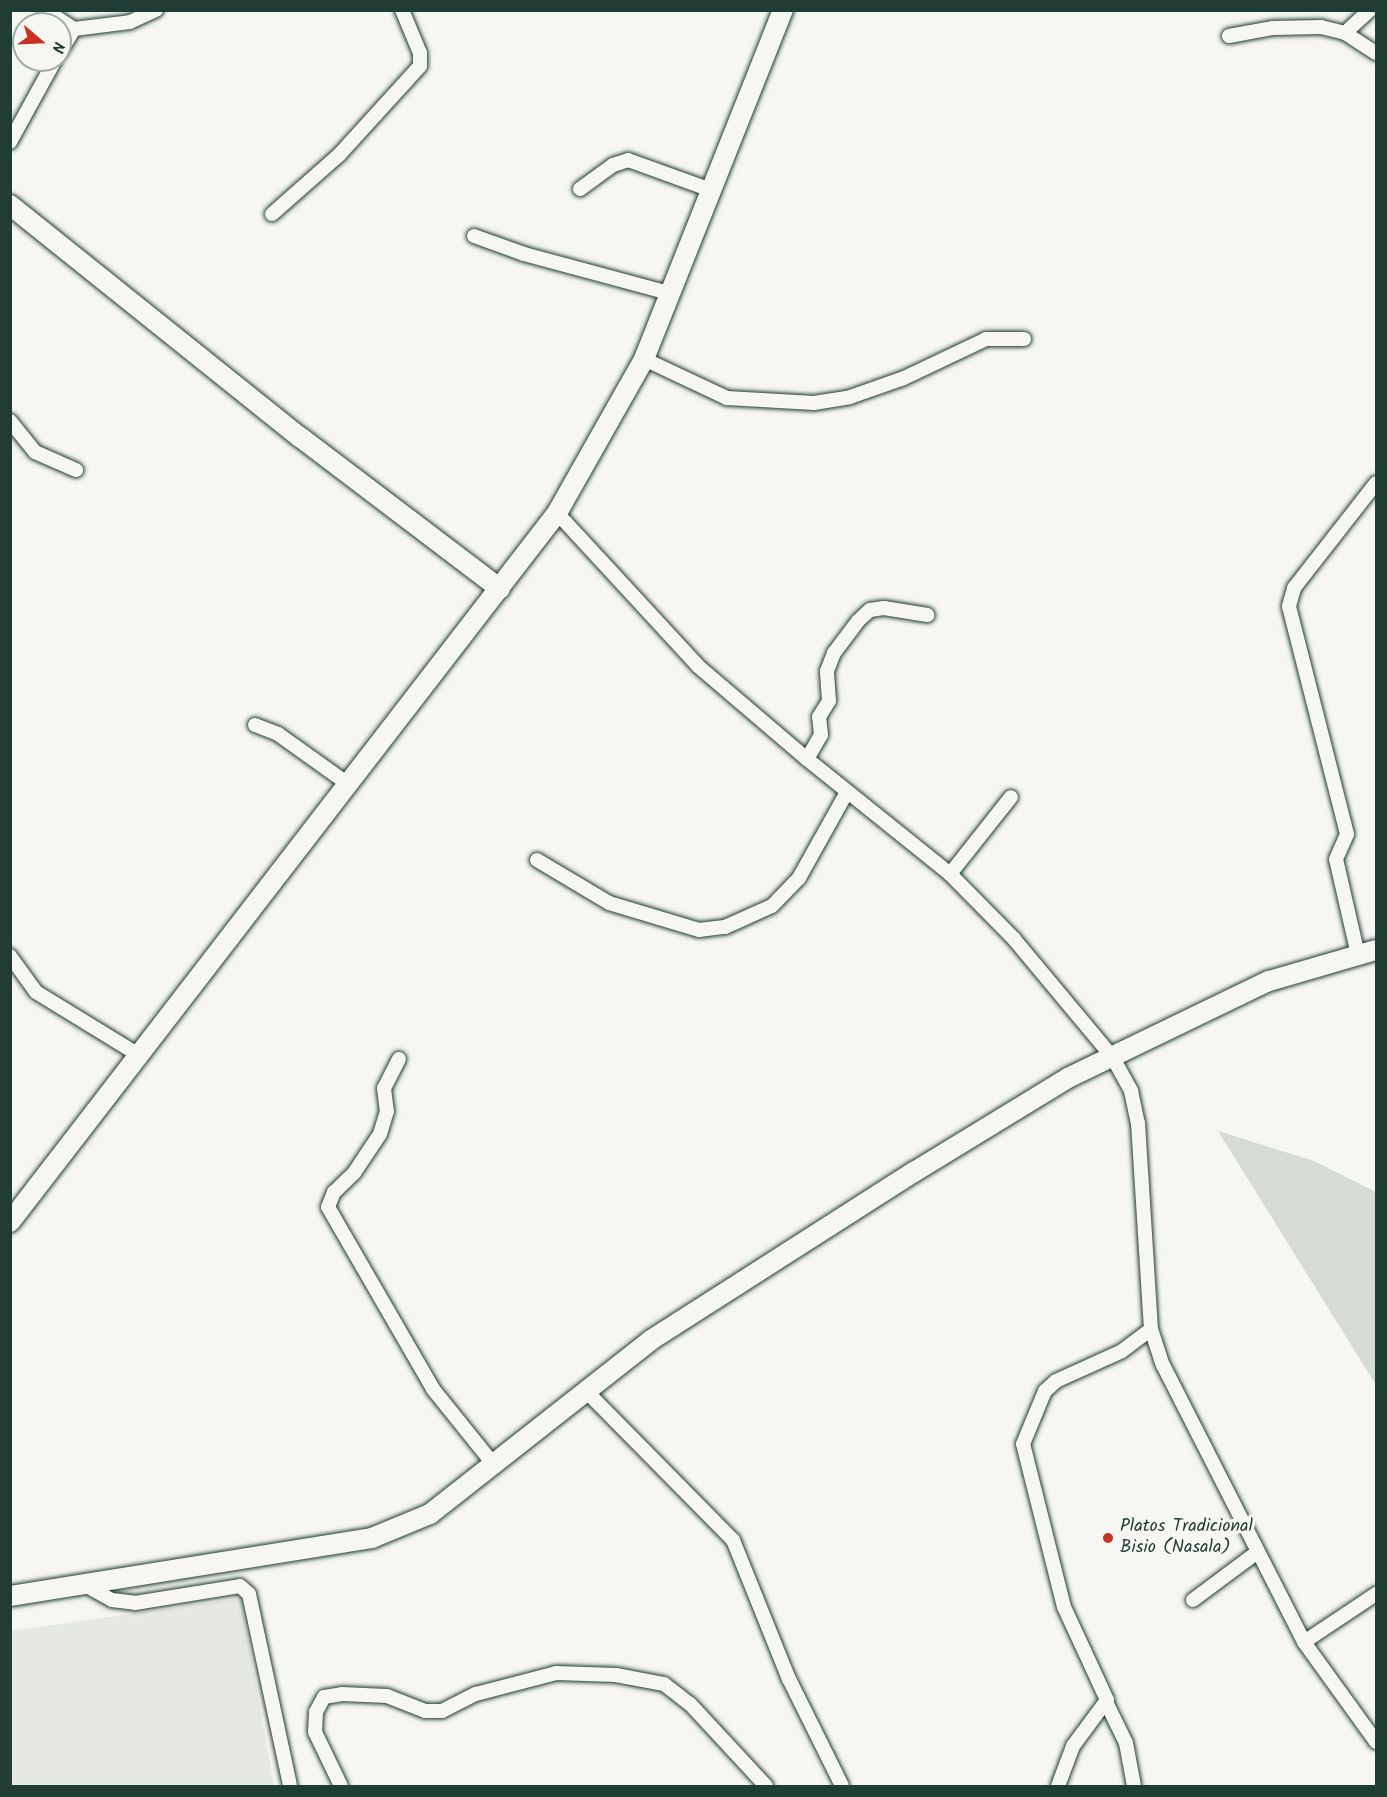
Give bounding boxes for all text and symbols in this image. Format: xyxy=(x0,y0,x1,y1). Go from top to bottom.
north arrow xyxy=(12,12,72,72)
text: N xyxy=(44,39,71,56)
place label: Platos Tradicional Bisio (Nasala) xyxy=(1120,1517,1253,1559)
marker: Platos Tradicional Bisio (Nasala) xyxy=(1101,1531,1115,1545)

